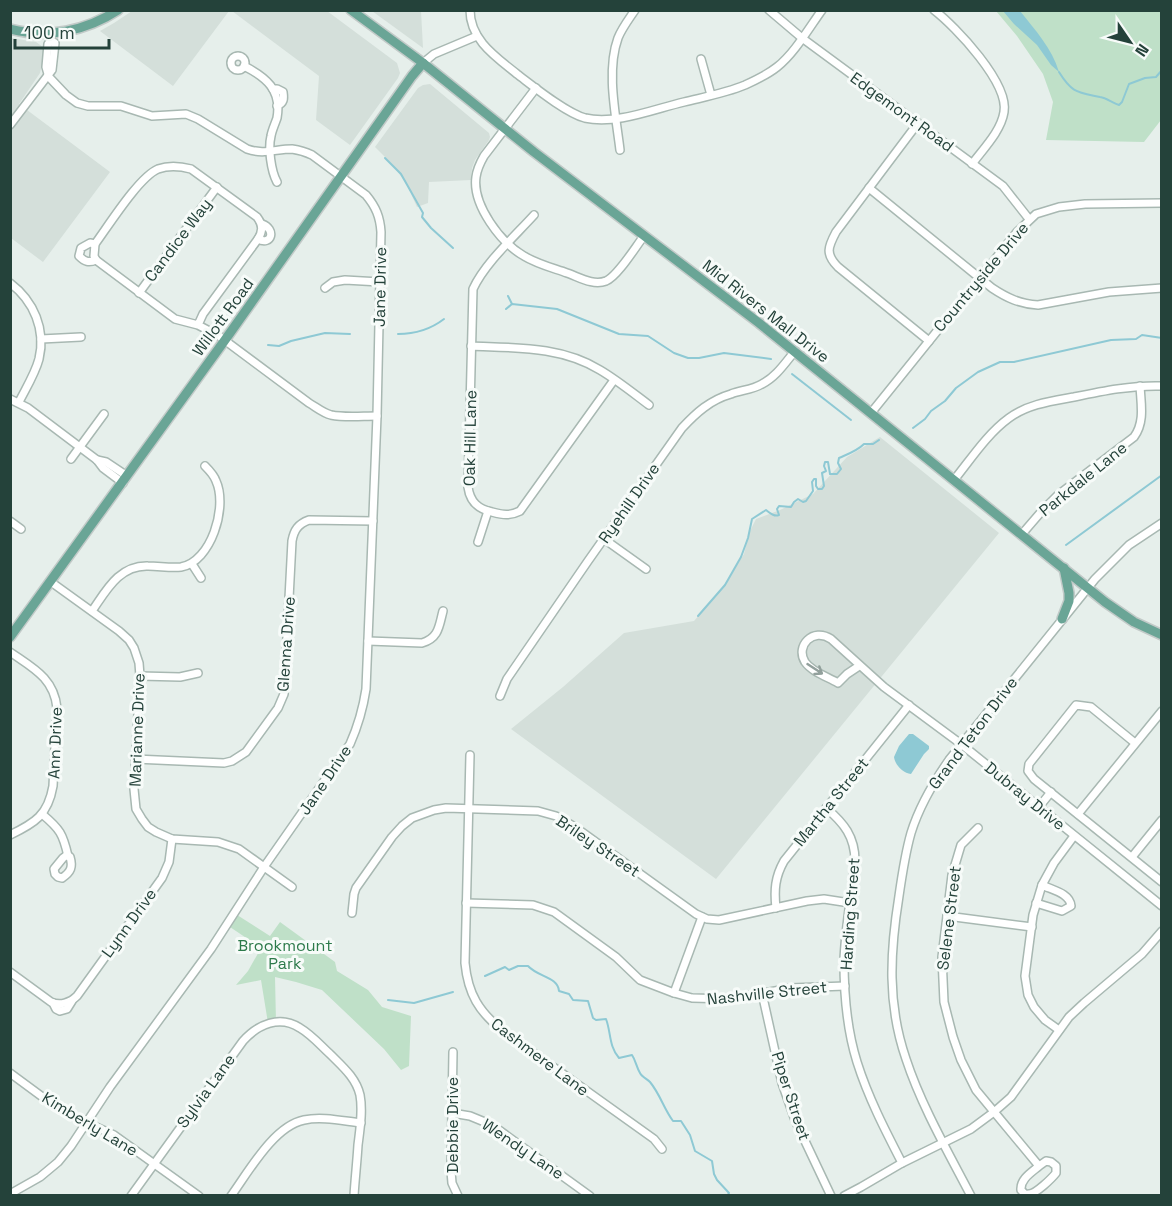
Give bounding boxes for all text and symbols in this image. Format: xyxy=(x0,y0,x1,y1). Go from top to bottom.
scale bar xyxy=(15,12,110,50)
north arrow xyxy=(1100,12,1160,72)
text: 100 m xyxy=(24,21,75,44)
text: N xyxy=(1130,40,1154,61)
street label: Edgemont Road xyxy=(846,67,958,157)
street label: Candice Way xyxy=(140,194,216,286)
street label: Countryside Drive xyxy=(929,218,1033,336)
street label: Jane Drive xyxy=(369,247,391,327)
street label: Mid Rivers Mall Drive xyxy=(698,255,834,367)
street label: Willott Road xyxy=(188,274,258,360)
street label: Oak Hill Lane xyxy=(459,390,481,486)
street label: Parkdale Lane xyxy=(1035,437,1131,521)
street label: Ryehill Drive xyxy=(594,459,664,547)
street label: Glenna Drive xyxy=(272,596,300,692)
one-way arrow xyxy=(806,662,823,675)
street label: Marianne Drive xyxy=(125,673,149,787)
street label: Grand Teton Drive xyxy=(924,673,1022,793)
street label: Ann Drive xyxy=(43,707,67,779)
street label: Jane Drive xyxy=(294,741,356,819)
street label: Martha Street xyxy=(789,753,873,851)
street label: Dubray Drive xyxy=(980,757,1070,835)
street label: Briley Street xyxy=(552,810,644,882)
street label: Harding Street xyxy=(836,857,864,971)
street label: Selene Street xyxy=(932,865,966,971)
street label: Lynn Drive xyxy=(97,884,161,962)
park label: Brookmount Park xyxy=(237,935,333,974)
street label: Nashville Street xyxy=(706,976,828,1010)
street label: Cashmere Lane xyxy=(487,1013,593,1101)
street label: Piper Street xyxy=(767,1049,815,1143)
street label: Sylvia Lane xyxy=(172,1050,240,1132)
street label: Debbie Drive xyxy=(442,1077,463,1173)
street label: Kimberly Lane xyxy=(38,1087,142,1161)
street label: Wendy Lane xyxy=(478,1114,568,1184)

